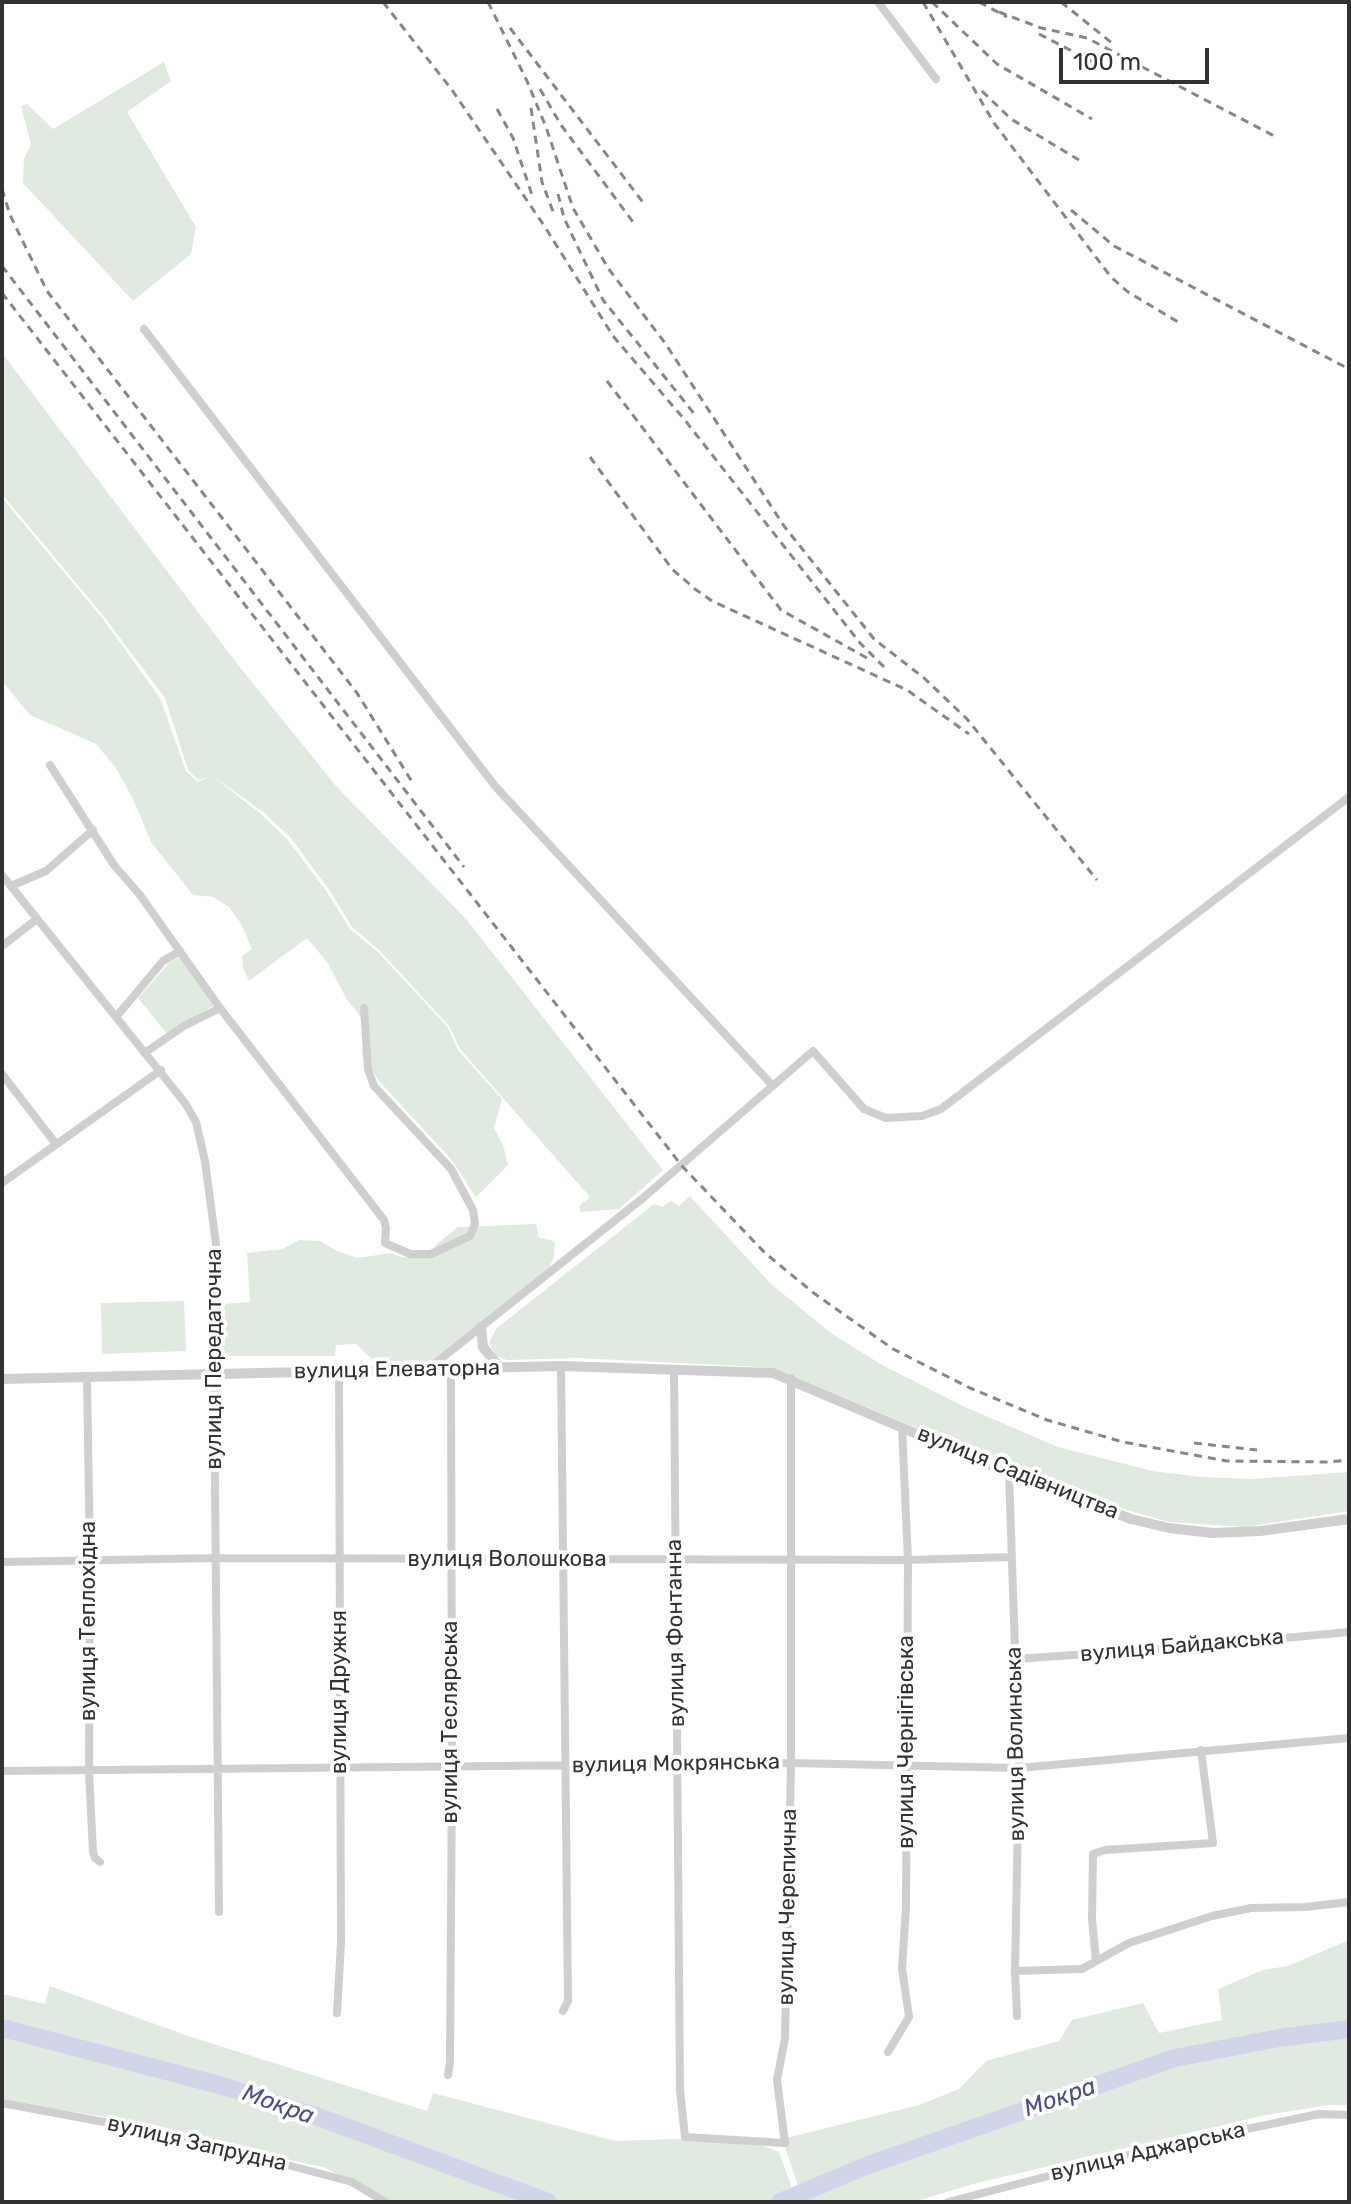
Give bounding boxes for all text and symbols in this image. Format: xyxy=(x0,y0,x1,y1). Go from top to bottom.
scale bar xyxy=(1063,32,1213,82)
text: 100 m xyxy=(1073,48,1141,76)
street label: вулиця Передаточна xyxy=(202,1248,228,1470)
street label: вулиця Елеваторна xyxy=(294,1355,500,1385)
street label: вулиця Садівництва xyxy=(914,1421,1122,1525)
street label: вулиця Теплохідна xyxy=(76,1521,102,1721)
street label: вулиця Фонтанна xyxy=(661,1539,691,1727)
street label: вулиця Волошкова xyxy=(407,1547,607,1573)
street label: вулиця Дружня xyxy=(327,1610,353,1774)
street label: вулиця Теслярська xyxy=(438,1620,464,1824)
street label: вулиця Байдакська xyxy=(1079,1624,1285,1668)
street label: вулиця Чернігівська xyxy=(894,1635,920,1849)
street label: вулиця Волинська xyxy=(1001,1646,1031,1842)
street label: вулиця Мокрянська xyxy=(572,1749,780,1779)
street label: вулиця Черепична xyxy=(773,1808,803,2006)
water label: Мокра xyxy=(1020,2072,1100,2124)
water label: Мокра xyxy=(238,2079,318,2131)
street label: вулиця Запрудна xyxy=(105,2111,289,2177)
street label: вулиця Аджарська xyxy=(1048,2117,1248,2187)

